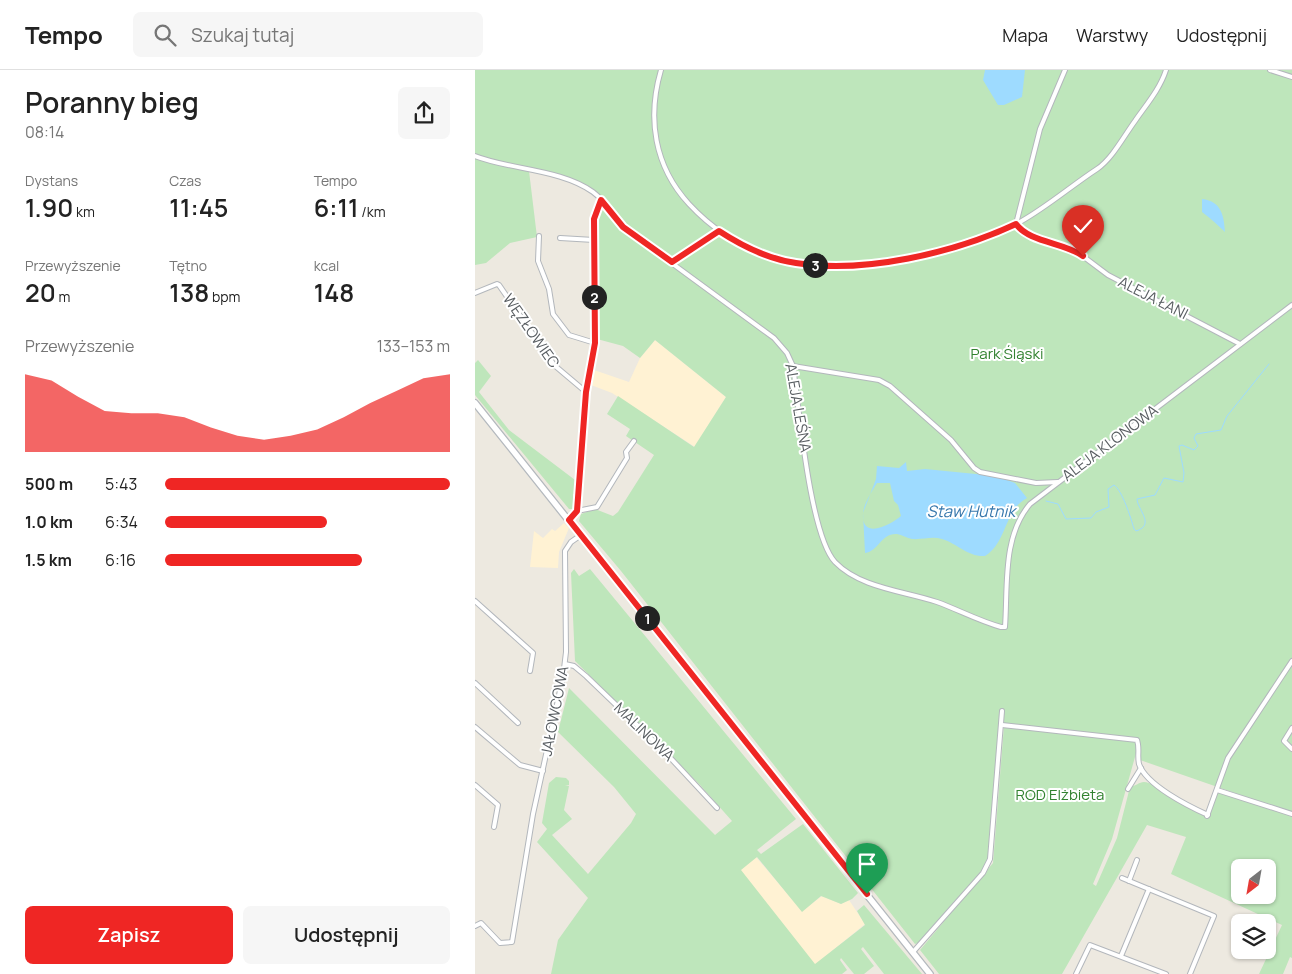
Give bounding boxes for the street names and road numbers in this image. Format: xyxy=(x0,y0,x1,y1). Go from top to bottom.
street label: ALEJA ŁANI xyxy=(1115,271,1192,324)
street label: WĘZŁOWIEC xyxy=(498,289,565,372)
street label: ALEJA LEŚNA xyxy=(780,362,817,455)
street label: ALEJA KLONOWA xyxy=(1057,399,1162,486)
street label: JAŁOWCOWA xyxy=(535,664,574,758)
street label: MALINOWA xyxy=(610,698,679,766)

